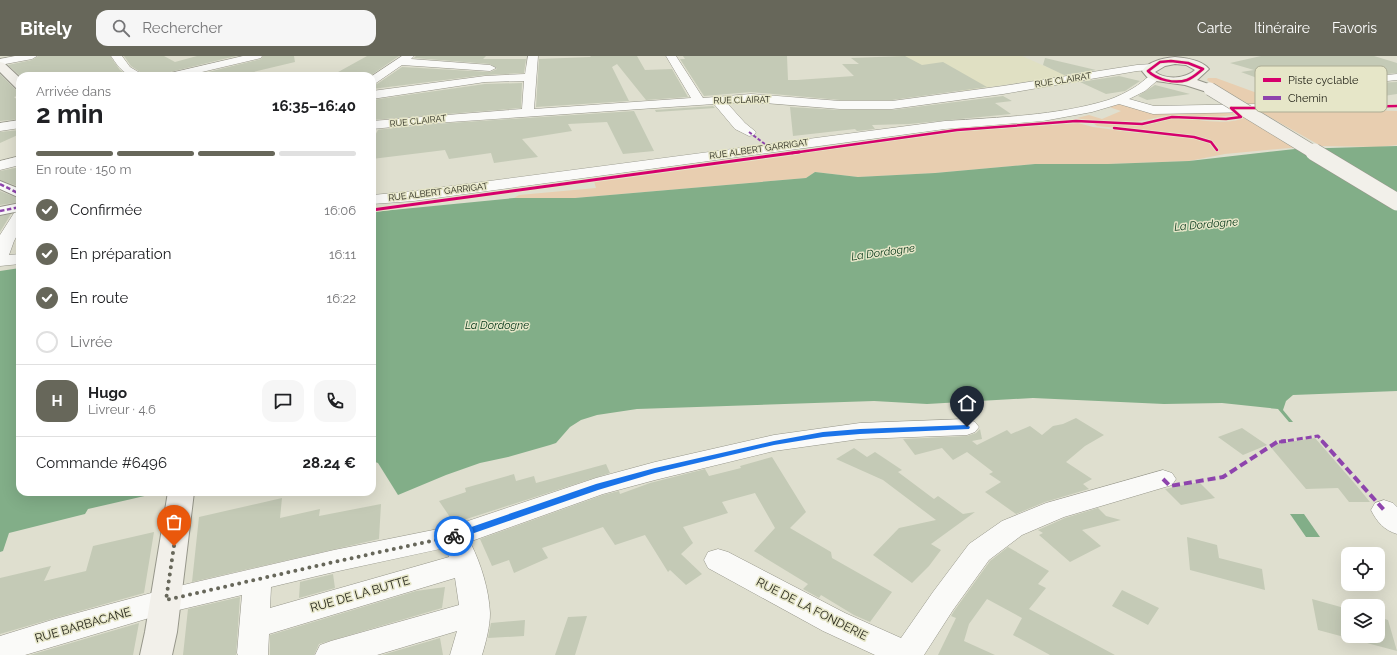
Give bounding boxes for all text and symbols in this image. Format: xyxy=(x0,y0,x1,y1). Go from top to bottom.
search box xyxy=(96,10,376,46)
text: Bitely xyxy=(20,17,72,39)
icon: search xyxy=(110,17,132,39)
text: Rechercher xyxy=(142,19,223,37)
text: Carte xyxy=(1197,20,1232,36)
text: Itinéraire xyxy=(1254,20,1310,36)
text: Favoris xyxy=(1332,20,1377,36)
legend xyxy=(1255,66,1387,112)
street label: RUE CLAIRAT xyxy=(1034,71,1092,89)
text: Piste cyclable xyxy=(1288,74,1359,87)
text: Arrivée dans xyxy=(36,84,111,99)
text: Chemin xyxy=(1288,92,1327,105)
street label: RUE CLAIRAT xyxy=(713,94,771,105)
text: 16:35–16:40 xyxy=(272,97,356,115)
text: 2 min xyxy=(36,99,103,129)
street label: RUE CLAIRAT xyxy=(389,113,447,129)
street label: RUE ALBERT GARRIGAT xyxy=(709,137,810,161)
text: En route · 150 m xyxy=(36,162,131,177)
street label: RUE ALBERT GARRIGAT xyxy=(388,181,489,203)
icon: check xyxy=(36,199,58,221)
text: Confirmée xyxy=(70,201,142,219)
text: 16:06 xyxy=(324,203,356,218)
water label: La Dordogne xyxy=(1174,215,1239,234)
water label: La Dordogne xyxy=(850,242,916,263)
icon: check xyxy=(36,243,58,265)
text: En préparation xyxy=(70,245,171,263)
text: 16:11 xyxy=(329,247,356,262)
icon: check xyxy=(36,287,58,309)
text: En route xyxy=(70,289,128,307)
text: 16:22 xyxy=(327,291,356,306)
water label: La Dordogne xyxy=(465,319,529,332)
text: Livrée xyxy=(70,333,113,351)
button: chat xyxy=(262,380,304,422)
button: phone xyxy=(314,380,356,422)
text: Hugo xyxy=(88,384,127,402)
pin xyxy=(950,386,984,427)
text: H xyxy=(51,392,63,410)
icon: home xyxy=(956,392,978,414)
text: Livreur · 4.6 xyxy=(88,402,156,417)
text: Commande #6496 xyxy=(36,454,167,472)
text: 28.24 € xyxy=(303,454,356,472)
pin xyxy=(157,505,191,546)
icon: bag xyxy=(163,511,185,533)
courier xyxy=(434,516,474,556)
icon: bike xyxy=(443,525,465,547)
map controls xyxy=(1341,547,1385,643)
button: locate xyxy=(1341,547,1385,591)
street label: RUE DE LA BUTTE xyxy=(309,573,411,615)
street label: RUE DE LA FONDERIE xyxy=(754,575,870,643)
button: layers xyxy=(1341,599,1385,643)
street label: RUE BARBACANE xyxy=(33,605,133,645)

